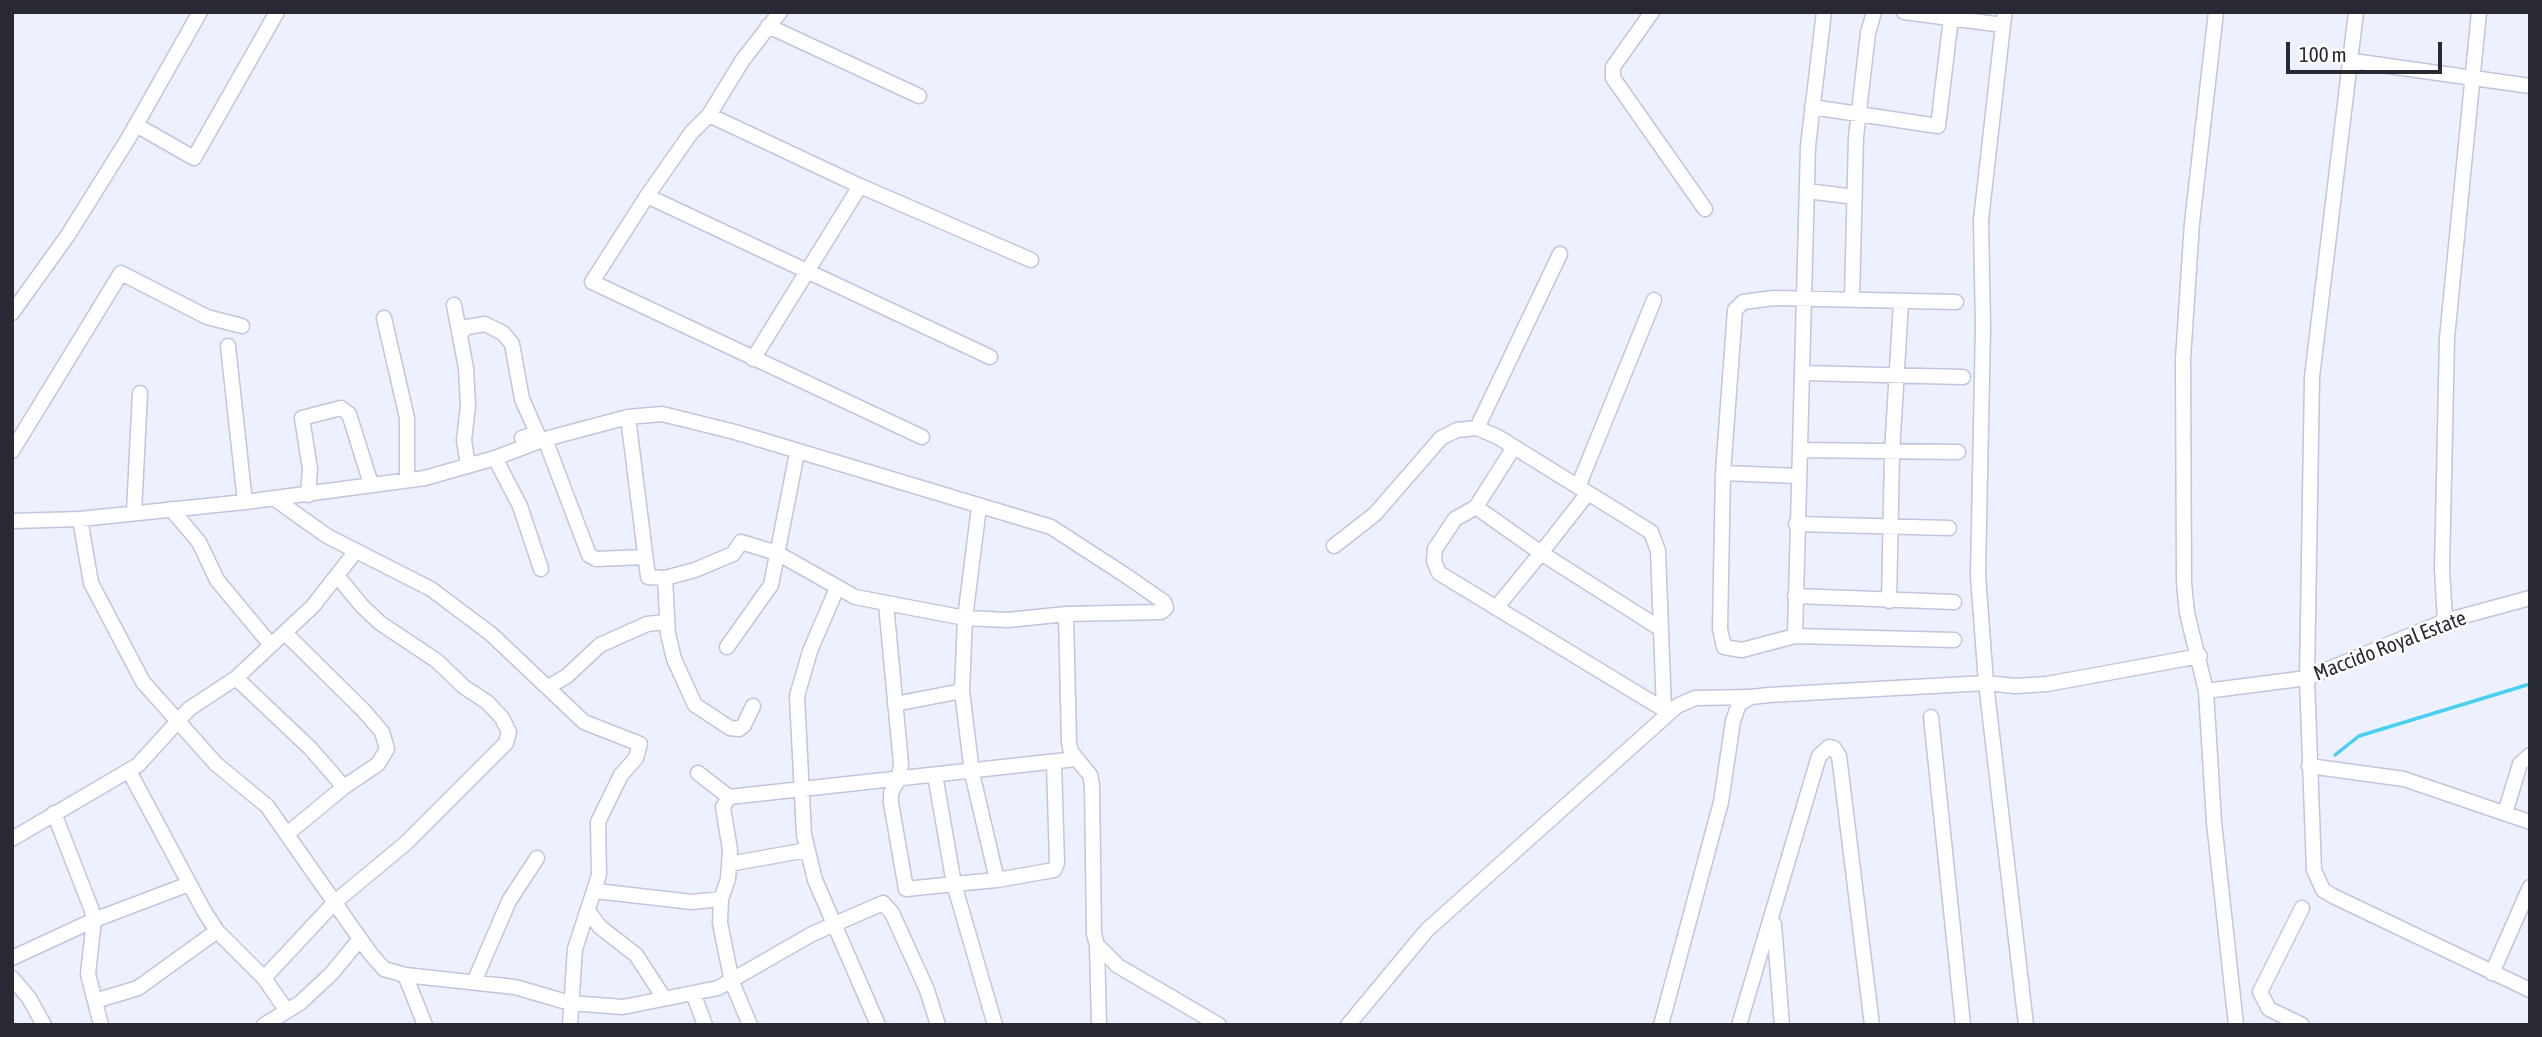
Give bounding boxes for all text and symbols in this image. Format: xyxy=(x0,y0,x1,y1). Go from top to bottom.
scale bar xyxy=(2290,28,2446,72)
text: 100 m xyxy=(2299,42,2347,66)
street label: Maccido Royal Estate xyxy=(2310,605,2470,687)

